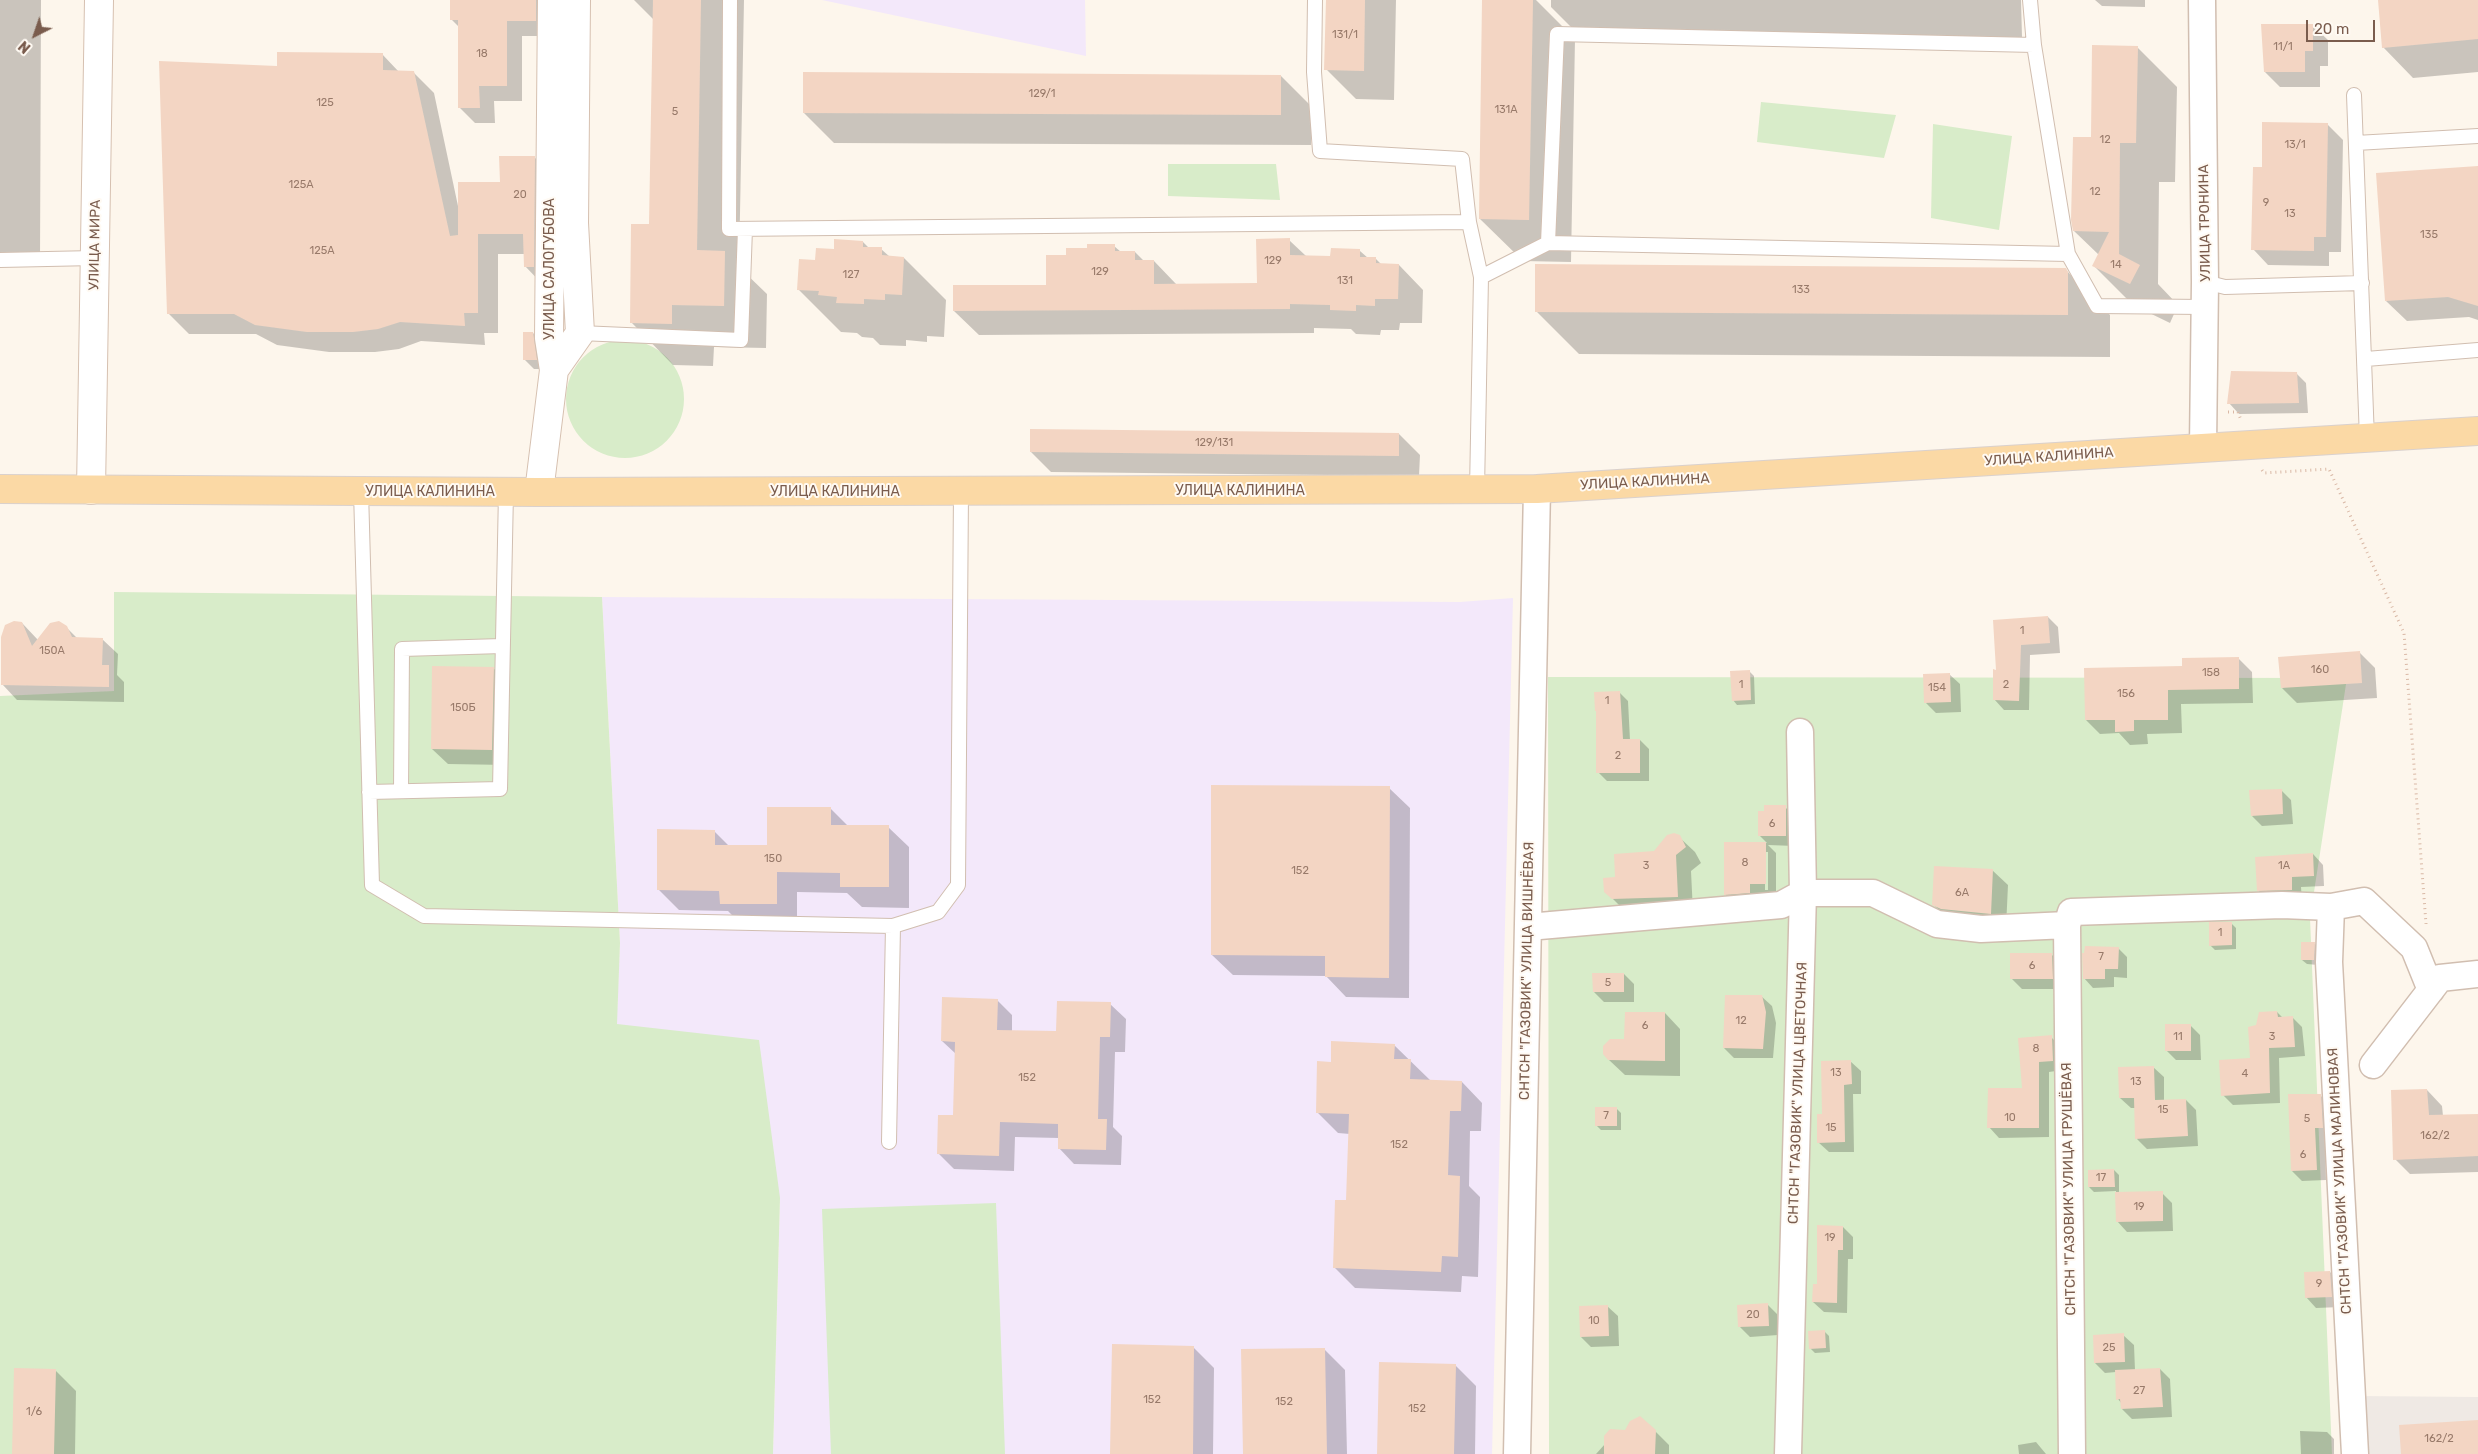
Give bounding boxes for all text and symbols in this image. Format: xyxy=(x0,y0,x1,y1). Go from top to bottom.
north arrow xyxy=(10,10,60,60)
scale bar xyxy=(2308,10,2377,42)
text: 20 m xyxy=(2314,20,2349,38)
house number: 131/1 xyxy=(1332,28,1358,42)
text: N xyxy=(15,37,34,56)
house number: 11/1 xyxy=(2273,40,2293,54)
house number: 18 xyxy=(476,47,488,61)
house number: 129/1 xyxy=(1028,87,1056,101)
house number: 125 xyxy=(316,96,334,110)
house number: 131А xyxy=(1494,103,1518,117)
house number: 5 xyxy=(672,105,678,119)
house number: 12 xyxy=(2099,133,2111,147)
house number: 13/1 xyxy=(2284,138,2306,152)
street label: УЛИЦА ТРОНИНА xyxy=(2196,164,2214,282)
house number: 125А xyxy=(288,178,314,192)
house number: 12 xyxy=(2089,185,2101,199)
house number: 20 xyxy=(513,188,527,202)
house number: 9 xyxy=(2263,196,2269,210)
street label: УЛИЦА САЛОГУБОВА xyxy=(542,198,558,340)
street label: УЛИЦА МИРА xyxy=(86,199,104,291)
house number: 13 xyxy=(2284,207,2296,221)
house number: 135 xyxy=(2420,228,2438,242)
house number: 125А xyxy=(309,244,335,258)
house number: 129 xyxy=(1264,254,1282,268)
house number: 14 xyxy=(2110,258,2122,272)
house number: 129 xyxy=(1091,265,1109,279)
house number: 127 xyxy=(843,268,859,282)
house number: 131 xyxy=(1337,274,1353,288)
house number: 133 xyxy=(1792,283,1810,297)
house number: 129/131 xyxy=(1195,436,1233,450)
street label: УЛИЦА КАЛИНИНА xyxy=(1984,444,2114,470)
street label: УЛИЦА КАЛИНИНА xyxy=(1580,470,1710,494)
street label: УЛИЦА КАЛИНИНА xyxy=(1175,483,1305,499)
street label: УЛИЦА КАЛИНИНА xyxy=(365,484,495,500)
street label: УЛИЦА КАЛИНИНА xyxy=(770,484,900,500)
house number: 1 xyxy=(2020,624,2024,638)
house number: 150А xyxy=(39,644,65,658)
house number: 160 xyxy=(2311,663,2329,677)
house number: 158 xyxy=(2202,666,2220,680)
house number: 1 xyxy=(1739,678,1743,692)
house number: 2 xyxy=(2003,678,2009,692)
house number: 154 xyxy=(1928,681,1946,695)
house number: 156 xyxy=(2117,687,2135,701)
house number: 1 xyxy=(1605,694,1609,708)
house number: 150Б xyxy=(450,701,476,715)
house number: 2 xyxy=(1615,749,1621,763)
house number: 6 xyxy=(1769,817,1775,831)
street label: СНТСН "ГАЗОВИК" УЛИЦА ВИШНЁВАЯ xyxy=(1516,842,1538,1100)
house number: 150 xyxy=(764,852,782,866)
house number: 8 xyxy=(1742,856,1748,870)
house number: 3 xyxy=(1643,859,1649,873)
house number: 1А xyxy=(2278,859,2290,873)
house number: 152 xyxy=(1291,864,1309,878)
house number: 6А xyxy=(1955,886,1969,900)
house number: 1 xyxy=(2218,926,2222,940)
house number: 7 xyxy=(2098,950,2104,964)
house number: 6 xyxy=(2029,959,2035,973)
street label: СНТСН "ГАЗОВИК" УЛИЦА ЦВЕТОЧНАЯ xyxy=(1785,962,1811,1224)
house number: 5 xyxy=(1605,976,1611,990)
house number: 12 xyxy=(1735,1014,1747,1028)
house number: 6 xyxy=(1642,1019,1648,1033)
house number: 11 xyxy=(2173,1030,2183,1044)
house number: 3 xyxy=(2269,1030,2275,1044)
house number: 8 xyxy=(2033,1042,2039,1056)
street label: СНТСН "ГАЗОВИК" УЛИЦА МАЛИНОВАЯ xyxy=(2325,1047,2355,1315)
street label: СНТСН "ГАЗОВИК" УЛИЦА ГРУШЁВАЯ xyxy=(2058,1062,2080,1316)
house number: 13 xyxy=(1830,1066,1842,1080)
house number: 4 xyxy=(2242,1067,2248,1081)
house number: 152 xyxy=(1018,1071,1036,1085)
house number: 13 xyxy=(2130,1075,2142,1089)
house number: 15 xyxy=(2157,1103,2169,1117)
house number: 7 xyxy=(1603,1109,1609,1123)
house number: 10 xyxy=(2004,1111,2016,1125)
house number: 5 xyxy=(2304,1112,2310,1126)
house number: 15 xyxy=(1825,1121,1837,1135)
house number: 162/2 xyxy=(2420,1129,2450,1143)
house number: 152 xyxy=(1390,1138,1408,1152)
house number: 6 xyxy=(2300,1148,2306,1162)
house number: 17 xyxy=(2096,1171,2106,1185)
house number: 19 xyxy=(2133,1200,2145,1214)
house number: 19 xyxy=(1824,1231,1836,1245)
house number: 9 xyxy=(2316,1277,2322,1291)
house number: 20 xyxy=(1746,1308,1760,1322)
house number: 10 xyxy=(1588,1314,1600,1328)
house number: 25 xyxy=(2103,1341,2115,1355)
house number: 27 xyxy=(2133,1384,2145,1398)
house number: 152 xyxy=(1143,1393,1161,1407)
house number: 152 xyxy=(1275,1395,1293,1409)
house number: 152 xyxy=(1408,1402,1426,1416)
house number: 1/6 xyxy=(26,1405,42,1419)
house number: 162/2 xyxy=(2424,1432,2454,1446)

